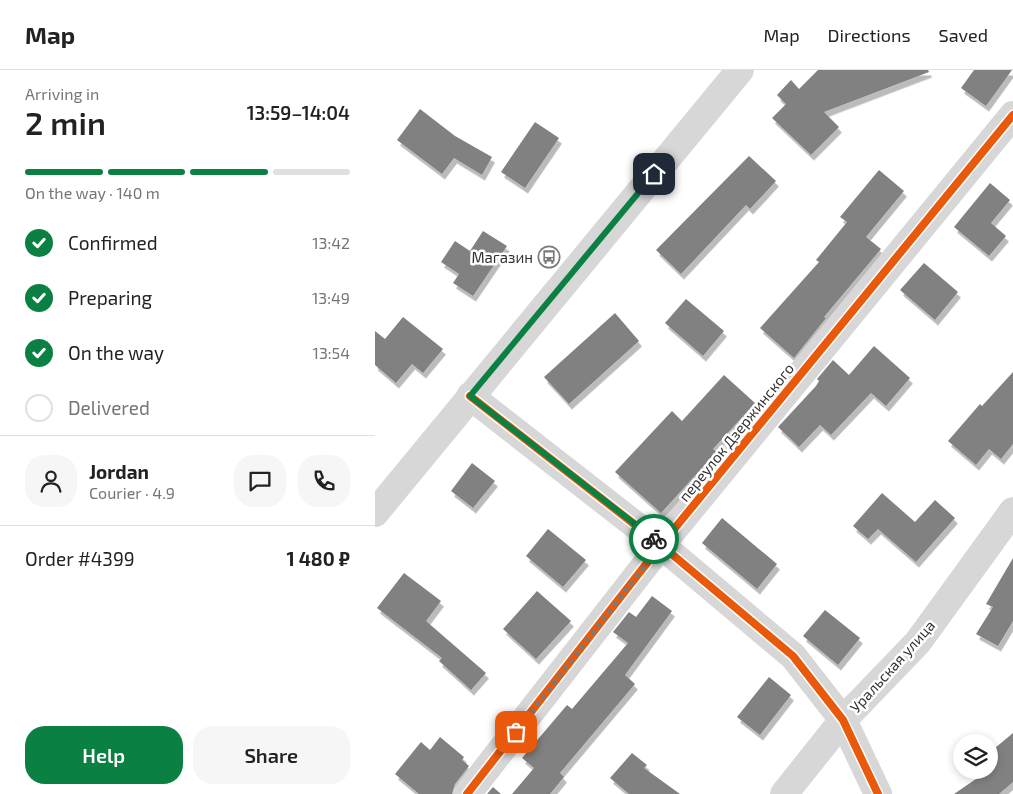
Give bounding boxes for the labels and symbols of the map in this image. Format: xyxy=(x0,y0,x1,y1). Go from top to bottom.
pin xyxy=(633,153,675,195)
bus stop icon: Магазин xyxy=(537,245,561,269)
place label: Магазин xyxy=(471,248,533,266)
street label: переулок Дзержинского xyxy=(675,359,798,505)
courier xyxy=(629,514,679,564)
street label: Уральская улица xyxy=(846,616,939,717)
pin xyxy=(495,711,537,753)

